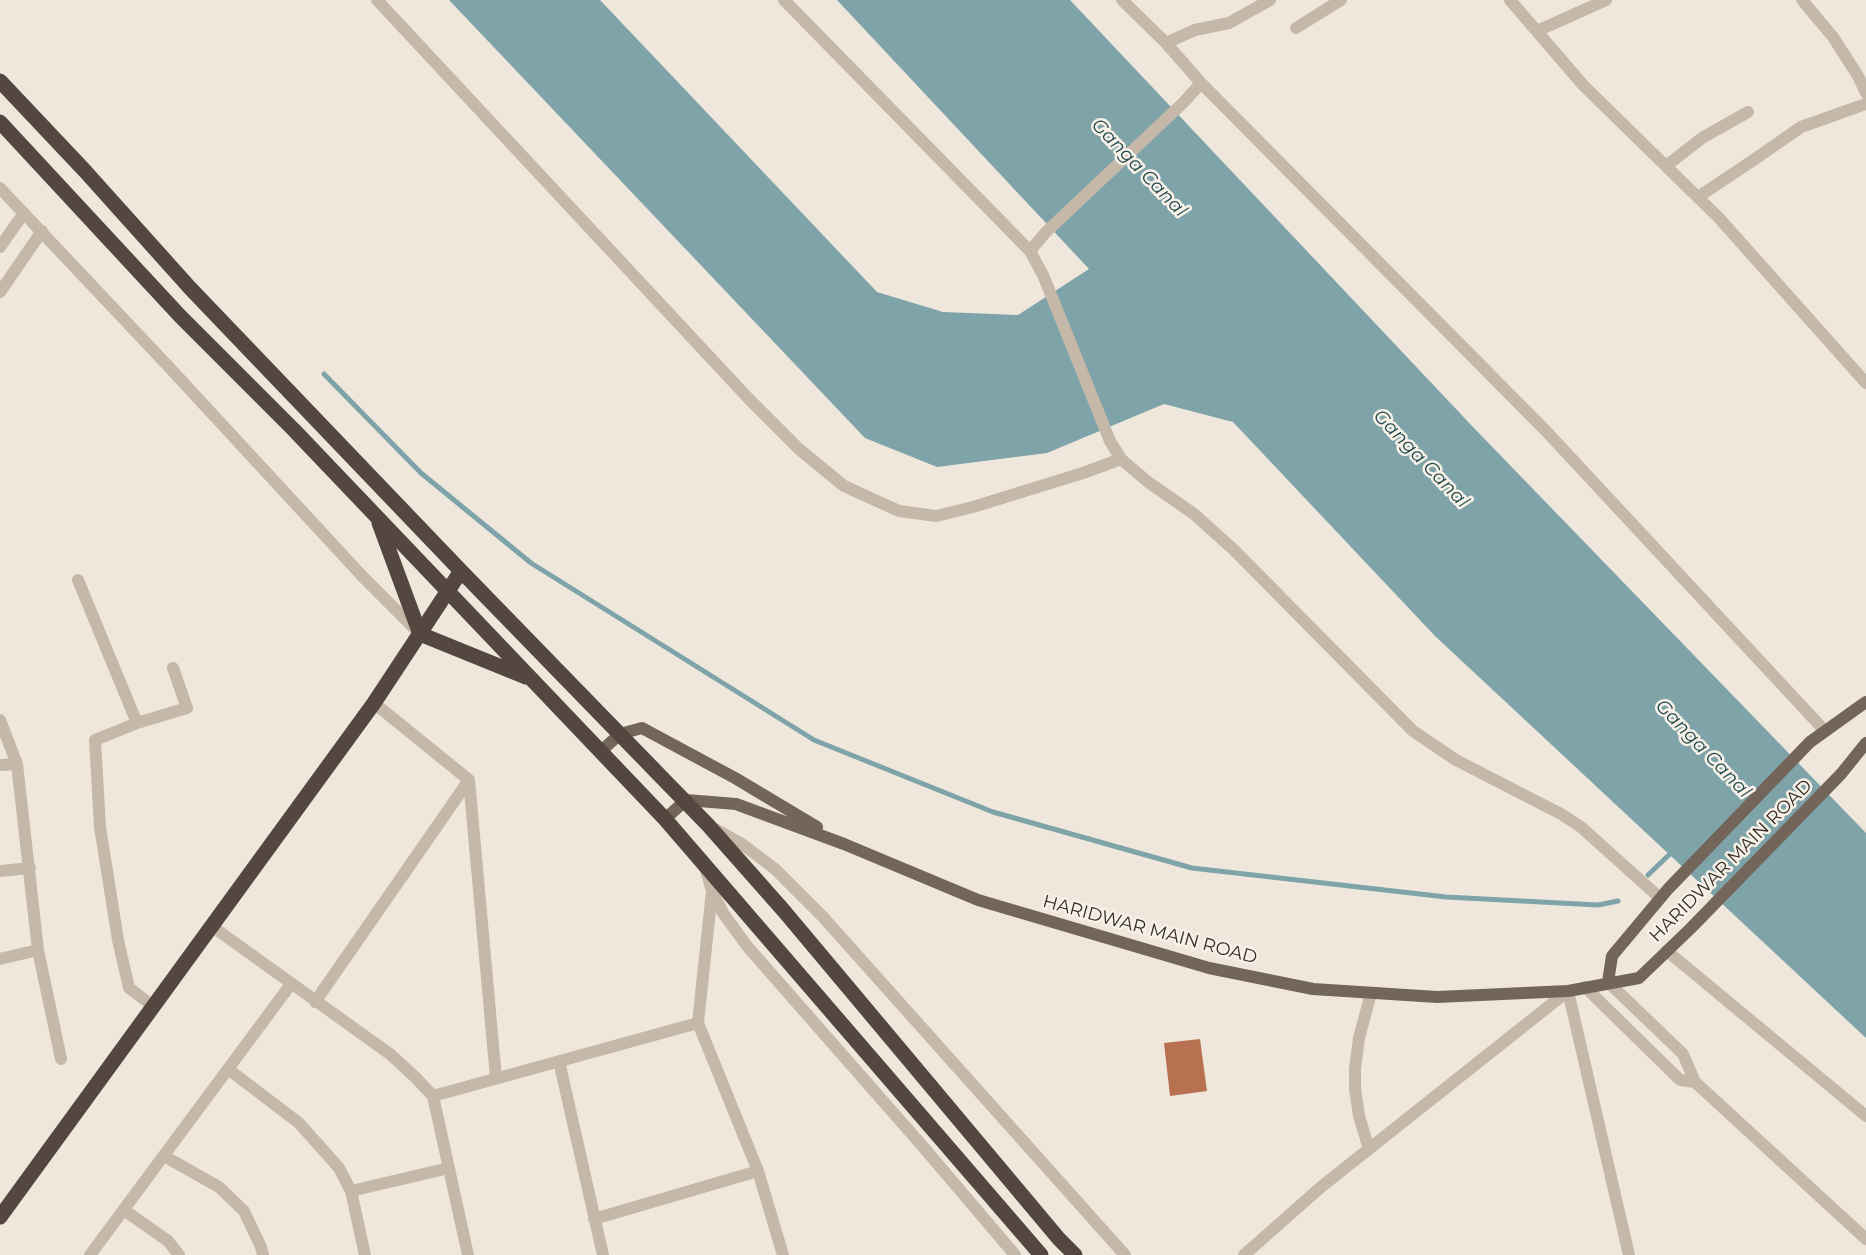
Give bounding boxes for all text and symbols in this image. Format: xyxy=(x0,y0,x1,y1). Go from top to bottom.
water label: Ganga Canal xyxy=(1086,114,1192,222)
water label: Ganga Canal xyxy=(1368,405,1474,513)
water label: Ganga Canal xyxy=(1650,695,1756,803)
street label: HARIDWAR MAIN ROAD xyxy=(1645,775,1817,947)
street label: HARIDWAR MAIN ROAD xyxy=(1040,891,1260,969)

